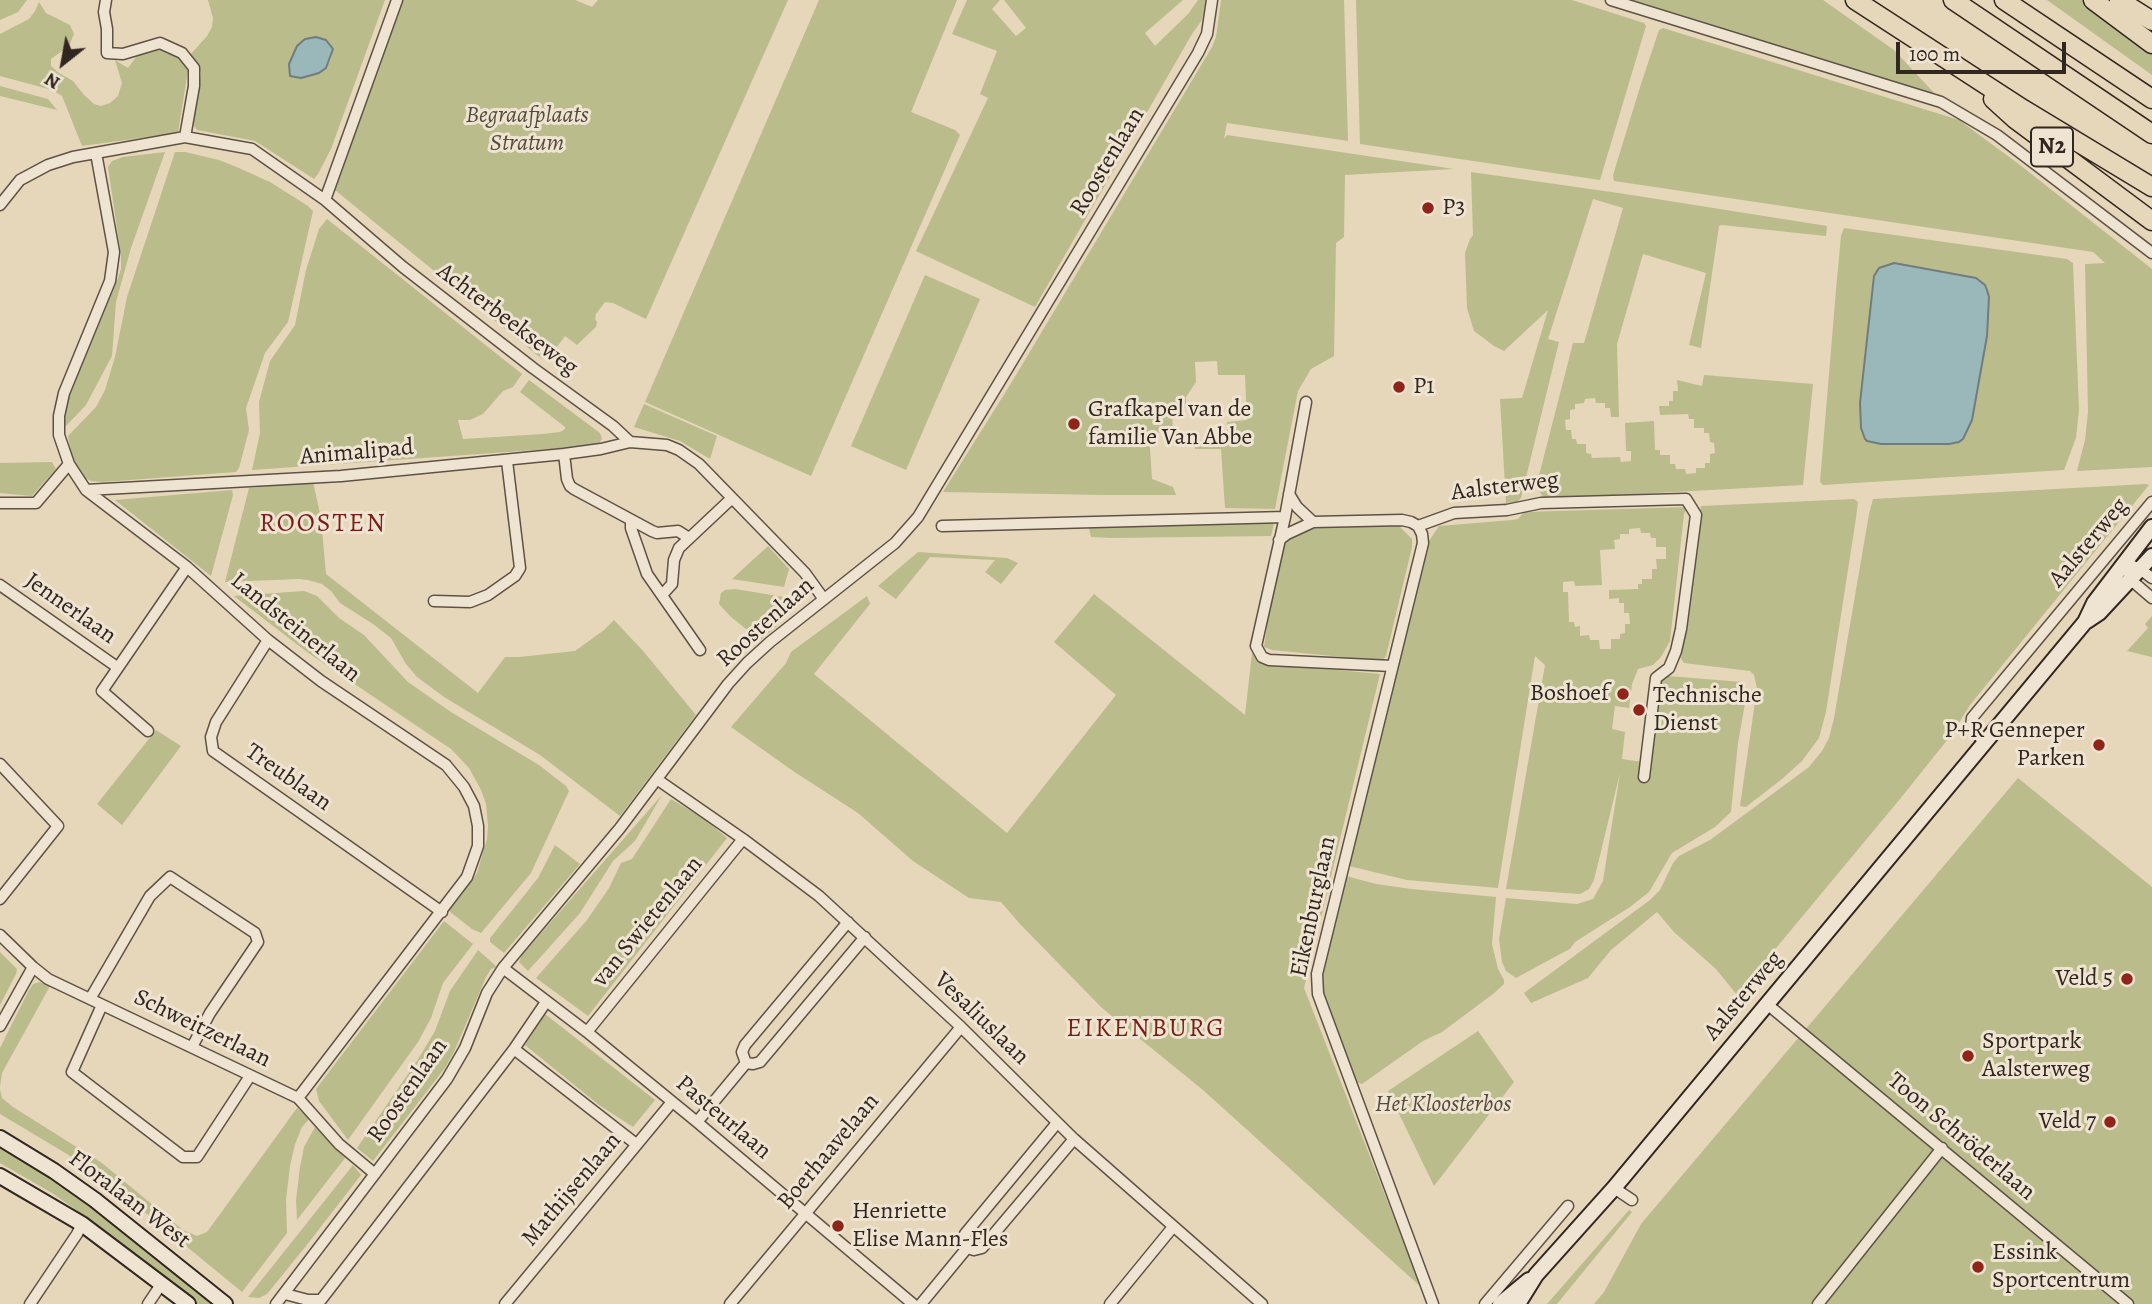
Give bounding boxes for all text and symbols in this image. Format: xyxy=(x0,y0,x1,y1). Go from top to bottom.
north arrow xyxy=(28,28,98,98)
scale bar xyxy=(1900,28,2070,72)
text: 100 m xyxy=(1909,40,1960,68)
text: N xyxy=(40,66,65,96)
park label: Begraafplaats Stratum xyxy=(465,102,589,158)
street label: Roostenlaan xyxy=(1065,103,1151,221)
road number: N2 xyxy=(2031,128,2073,166)
place label: P3 xyxy=(1442,194,1465,222)
marker: P3 xyxy=(1420,200,1436,216)
street label: Achterbeekseweg xyxy=(431,257,583,383)
place label: P1 xyxy=(1413,373,1434,401)
marker: P1 xyxy=(1391,379,1407,395)
place label: Grafkapel van de familie Van Abbe xyxy=(1088,396,1252,452)
marker: Grafkapel van de familie Van Abbe xyxy=(1066,416,1082,432)
street label: Animalipad xyxy=(299,434,415,472)
street label: Aalsterweg xyxy=(1450,466,1560,508)
street label: Aalsterweg xyxy=(2043,492,2135,594)
district label: ROOSTEN xyxy=(260,509,386,541)
street label: Jennerlaan xyxy=(19,567,121,651)
street label: Landsteinerlaan xyxy=(224,567,366,689)
street label: Roostenlaan xyxy=(712,572,820,674)
place label: Boshoef xyxy=(1530,680,1609,708)
place label: Technische Dienst xyxy=(1653,682,1762,738)
marker: Boshoef xyxy=(1615,686,1631,702)
marker: Technische Dienst xyxy=(1631,702,1647,718)
place label: P+R Genneper Parken xyxy=(1944,717,2085,773)
marker: P+R Genneper Parken xyxy=(2091,737,2107,753)
street label: Treublaan xyxy=(239,738,337,818)
street label: Eikenburglaan xyxy=(1285,834,1343,980)
street label: van Swietenlaan xyxy=(587,851,709,993)
street label: Aalsterweg xyxy=(1698,945,1790,1047)
place label: Veld 5 xyxy=(2056,965,2113,993)
street label: Vesaliuslaan xyxy=(927,967,1035,1071)
marker: Veld 5 xyxy=(2119,971,2135,987)
street label: Schweitzerlaan xyxy=(129,983,275,1075)
district label: EIKENBURG xyxy=(1067,1014,1225,1046)
place label: Sportpark Aalsterweg xyxy=(1982,1028,2090,1084)
street label: Roostenlaan xyxy=(362,1033,454,1149)
marker: Sportpark Aalsterweg xyxy=(1960,1048,1976,1064)
street label: Toon Schröderlaan xyxy=(1881,1067,2041,1207)
street label: Pasteurlaan xyxy=(669,1070,777,1166)
street label: Boerhaavelaan xyxy=(772,1088,886,1216)
park label: Het Kloosterbos xyxy=(1375,1091,1511,1119)
place label: Veld 7 xyxy=(2039,1108,2096,1136)
marker: Veld 7 xyxy=(2102,1114,2118,1130)
street label: Mathijsenlaan xyxy=(516,1127,628,1253)
street label: Floralaan West xyxy=(62,1145,196,1255)
place label: Henriette Elise Mann-Fles xyxy=(852,1198,1008,1254)
marker: Henriette Elise Mann-Fles xyxy=(830,1218,846,1234)
place label: Essink Sportcentrum xyxy=(1992,1239,2130,1295)
marker: Essink Sportcentrum xyxy=(1970,1259,1986,1275)

